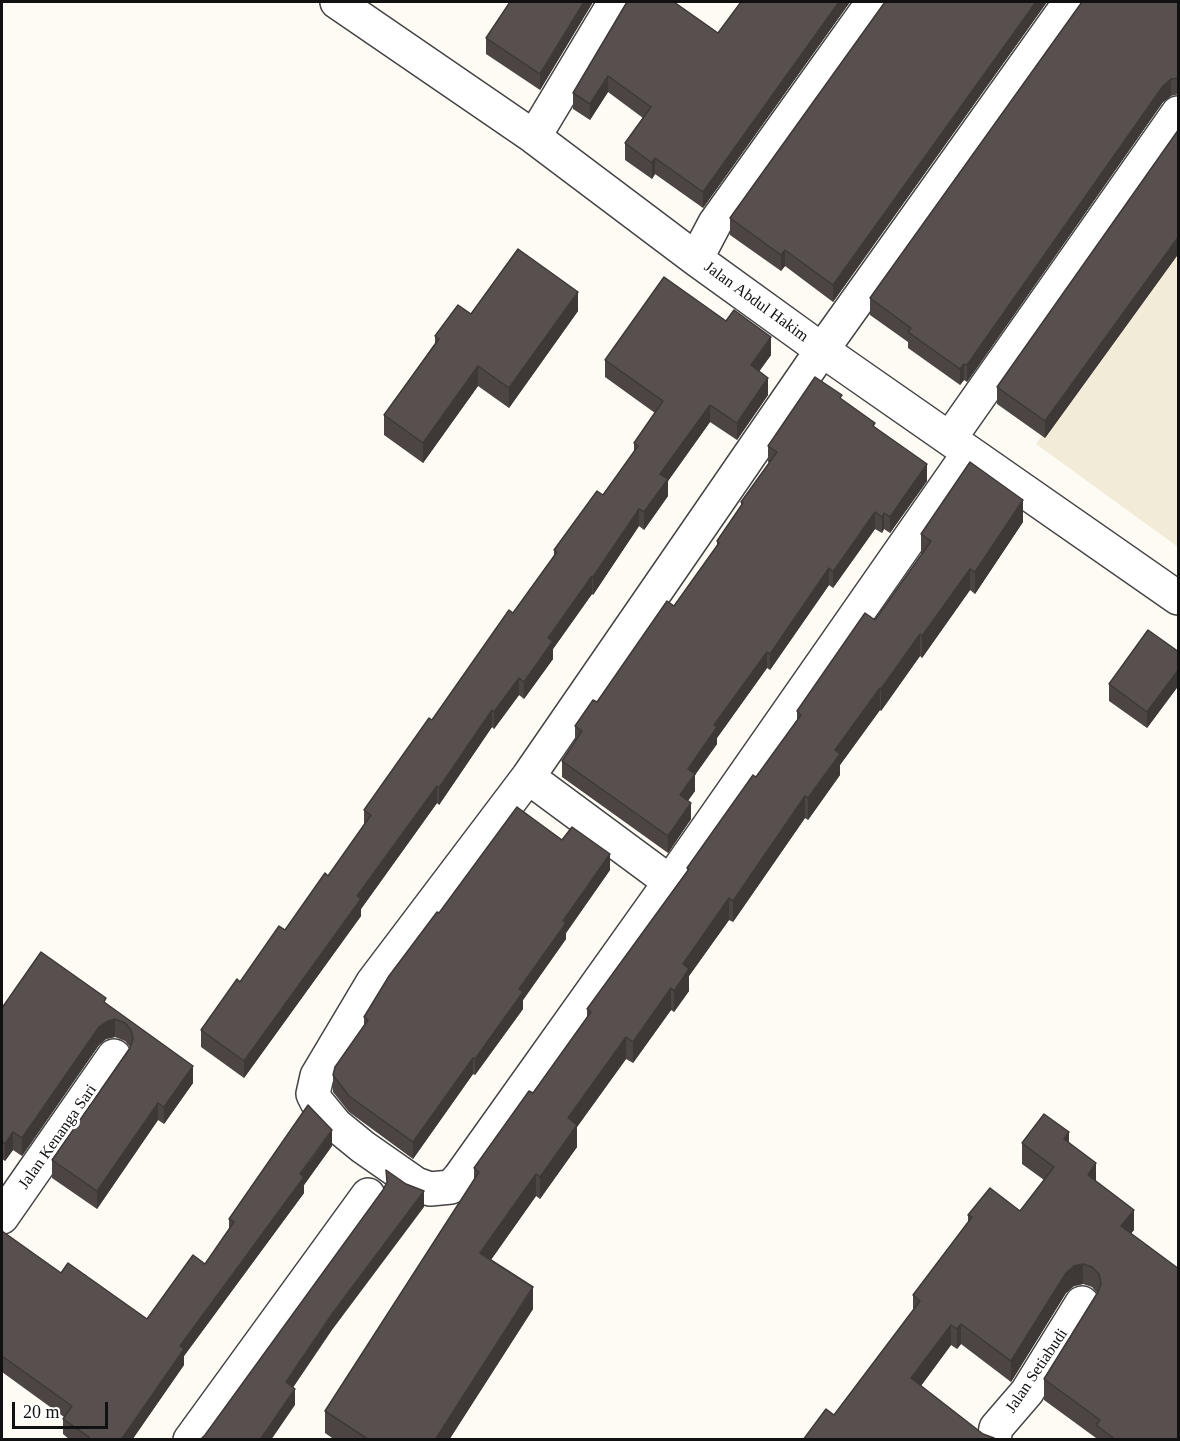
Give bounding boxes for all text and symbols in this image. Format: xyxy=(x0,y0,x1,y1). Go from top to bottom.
street label: Jalan Abdul Hakim xyxy=(700,258,812,346)
street label: Jalan Kenanga Sari xyxy=(15,1081,101,1193)
street label: Jalan Setiabudi xyxy=(1002,1325,1072,1417)
scale bar xyxy=(15,1390,111,1428)
text: 20 m xyxy=(23,1402,60,1422)

